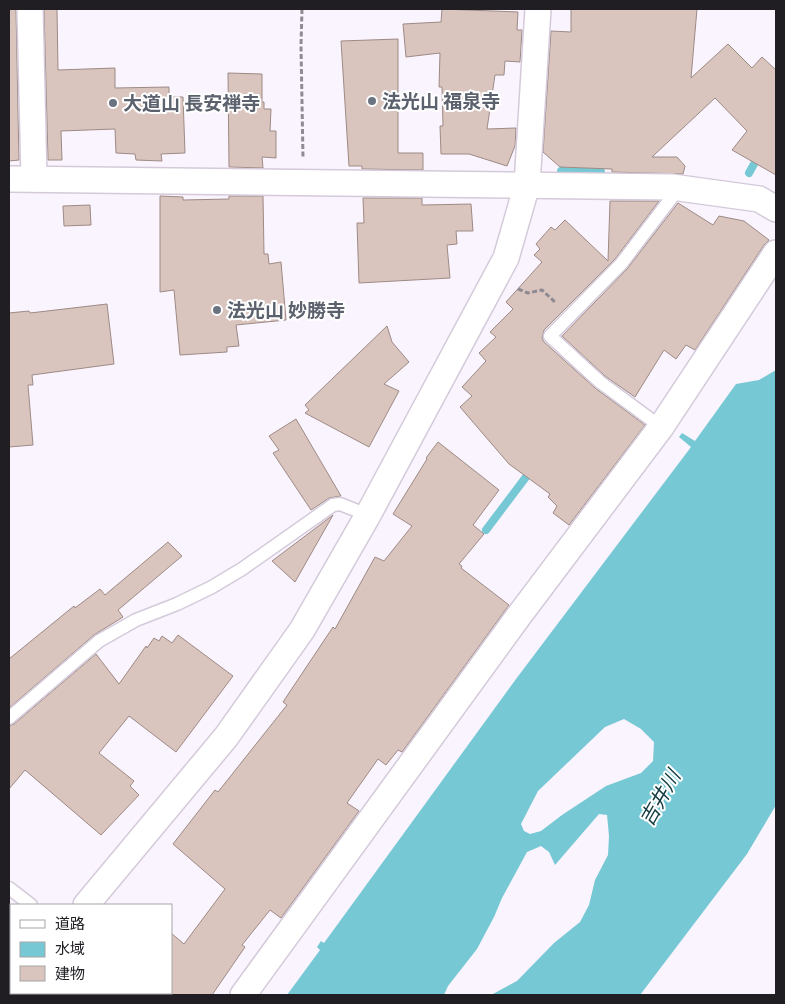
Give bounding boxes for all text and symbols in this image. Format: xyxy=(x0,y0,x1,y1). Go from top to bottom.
place label: 法光山 福泉寺 xyxy=(382,86,500,115)
place label: 大道山 長安禅寺 xyxy=(123,88,260,117)
marker: 法光山 福泉寺 xyxy=(366,95,378,107)
marker: 大道山 長安禅寺 xyxy=(107,97,119,109)
place label: 法光山 妙勝寺 xyxy=(227,295,345,324)
marker: 法光山 妙勝寺 xyxy=(211,304,223,316)
water label: 吉井川 xyxy=(631,762,689,831)
legend xyxy=(10,904,172,994)
text: 道路 xyxy=(55,912,85,935)
text: 水域 xyxy=(55,937,85,960)
text: 建物 xyxy=(55,962,85,985)

